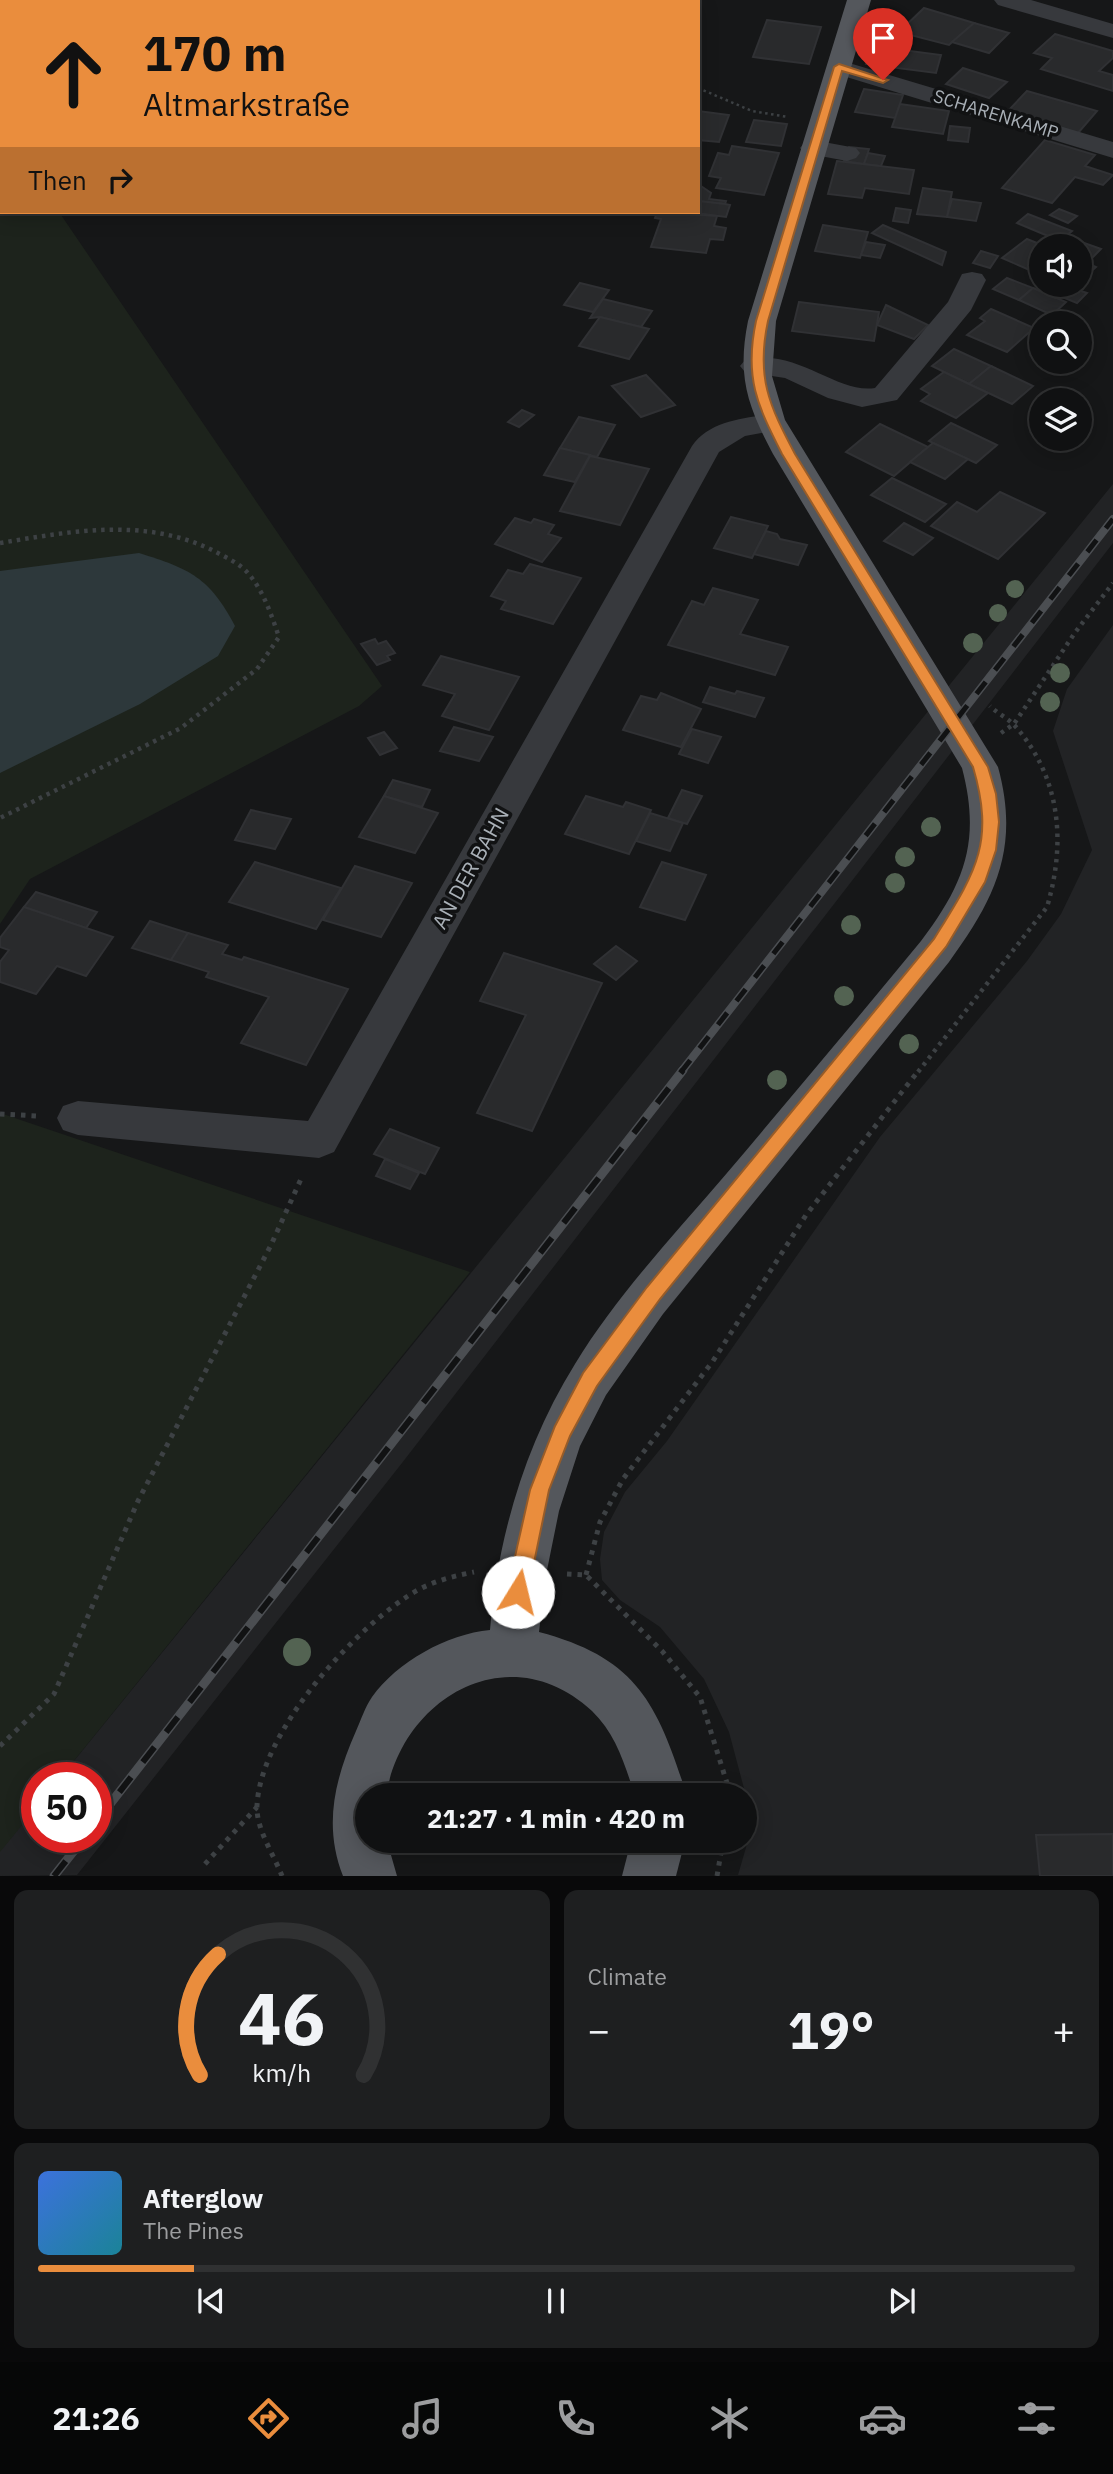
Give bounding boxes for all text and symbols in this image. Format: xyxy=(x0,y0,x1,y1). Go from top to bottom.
pin xyxy=(853,8,913,80)
icon: arrive xyxy=(864,19,902,57)
text: 170 m xyxy=(143,21,287,84)
icon: ahead xyxy=(28,28,119,119)
text: Altmarkstraße xyxy=(143,83,350,125)
street label: SCHARENKAMP xyxy=(931,84,1061,144)
icon: right xyxy=(101,161,139,199)
text: Then xyxy=(28,163,87,197)
map controls xyxy=(1029,234,1092,451)
button: sound xyxy=(1029,234,1092,297)
button: search xyxy=(1029,311,1092,374)
button: layers xyxy=(1029,388,1092,451)
street label: AN DER BAHN xyxy=(425,802,515,934)
position arrow xyxy=(481,1555,555,1629)
speed limit sign: 50 xyxy=(21,1762,112,1853)
text: 21:27 · 1 min · 420 m xyxy=(427,1801,685,1835)
text: Climate xyxy=(588,1961,667,1991)
text: 46 xyxy=(238,1971,325,2066)
text: 19° xyxy=(788,1996,875,2063)
text: − xyxy=(588,2005,610,2054)
text: + xyxy=(1052,2005,1075,2054)
text: km/h xyxy=(252,2056,311,2089)
text: Afterglow xyxy=(143,2181,263,2215)
text: The Pines xyxy=(143,2215,244,2245)
icon: previous xyxy=(192,2282,230,2320)
icon: pause xyxy=(537,2282,575,2320)
icon: next xyxy=(883,2282,921,2320)
icon: directions xyxy=(244,2394,293,2443)
icon: music xyxy=(398,2394,447,2443)
icon: phone xyxy=(551,2394,600,2443)
icon: climate xyxy=(705,2394,754,2443)
icon: car xyxy=(858,2394,907,2443)
icon: filters xyxy=(1012,2394,1061,2443)
text: 21:26 xyxy=(52,2397,140,2439)

